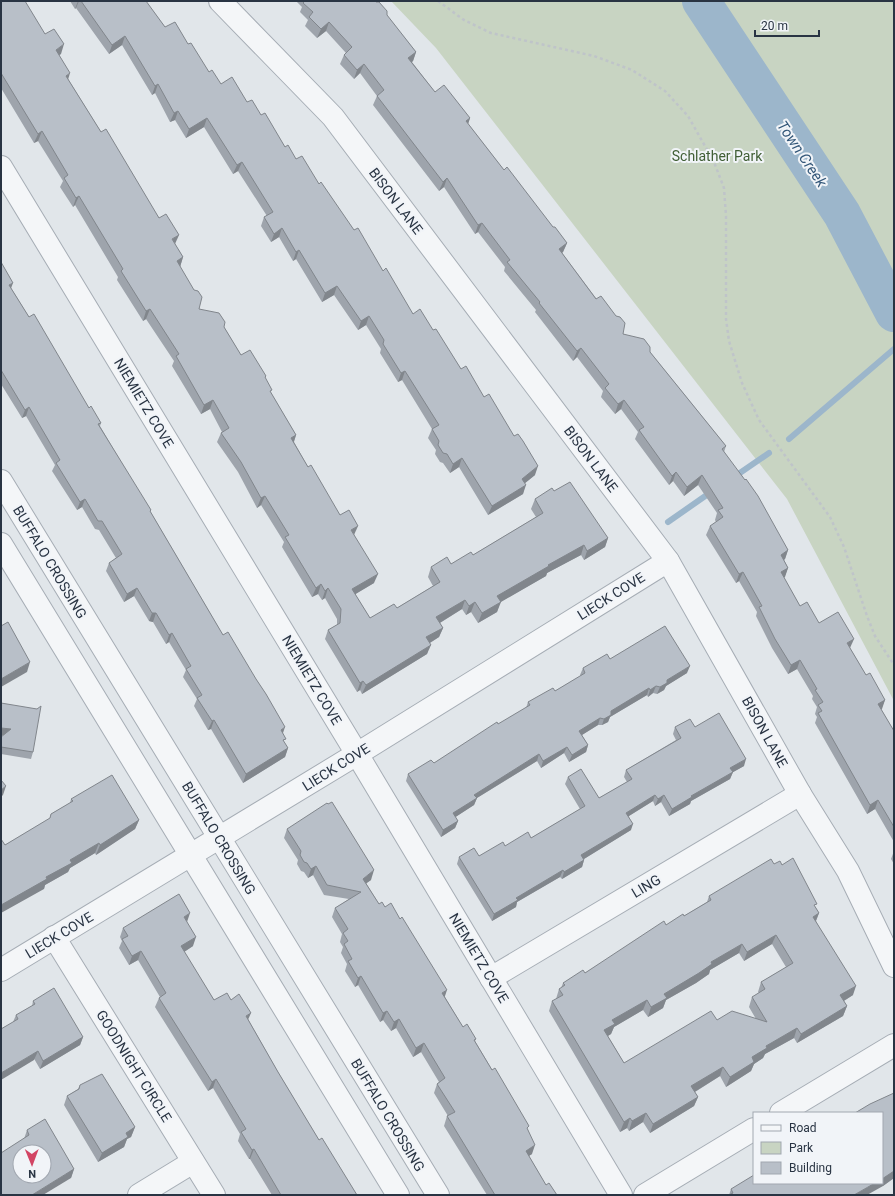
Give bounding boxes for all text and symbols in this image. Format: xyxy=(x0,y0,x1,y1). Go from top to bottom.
scale bar xyxy=(755,12,819,38)
text: 20 m xyxy=(761,19,788,33)
water label: Town Creek xyxy=(773,117,831,191)
park label: Schlather Park xyxy=(672,148,763,164)
street label: BISON LANE xyxy=(366,165,426,237)
street label: NIEMIETZ COVE xyxy=(111,355,177,451)
street label: BISON LANE xyxy=(561,423,621,495)
street label: BUFFALO CROSSING xyxy=(10,503,90,621)
street label: LIECK COVE xyxy=(574,569,648,623)
street label: NIEMIETZ COVE xyxy=(279,632,345,728)
street label: BISON LANE xyxy=(739,694,791,770)
street label: LIECK COVE xyxy=(299,740,373,794)
street label: BUFFALO CROSSING xyxy=(179,779,259,897)
street label: LING xyxy=(629,871,663,901)
street label: LIECK COVE xyxy=(22,909,96,961)
street label: NIEMIETZ COVE xyxy=(446,910,512,1006)
street label: GOODNIGHT CIRCLE xyxy=(93,1007,175,1125)
street label: BUFFALO CROSSING xyxy=(348,1056,428,1174)
legend xyxy=(753,1112,883,1184)
text: Road xyxy=(789,1121,817,1135)
text: Park xyxy=(789,1141,814,1155)
north arrow xyxy=(12,1144,52,1184)
text: Building xyxy=(789,1161,832,1175)
text: N xyxy=(28,1167,36,1180)

